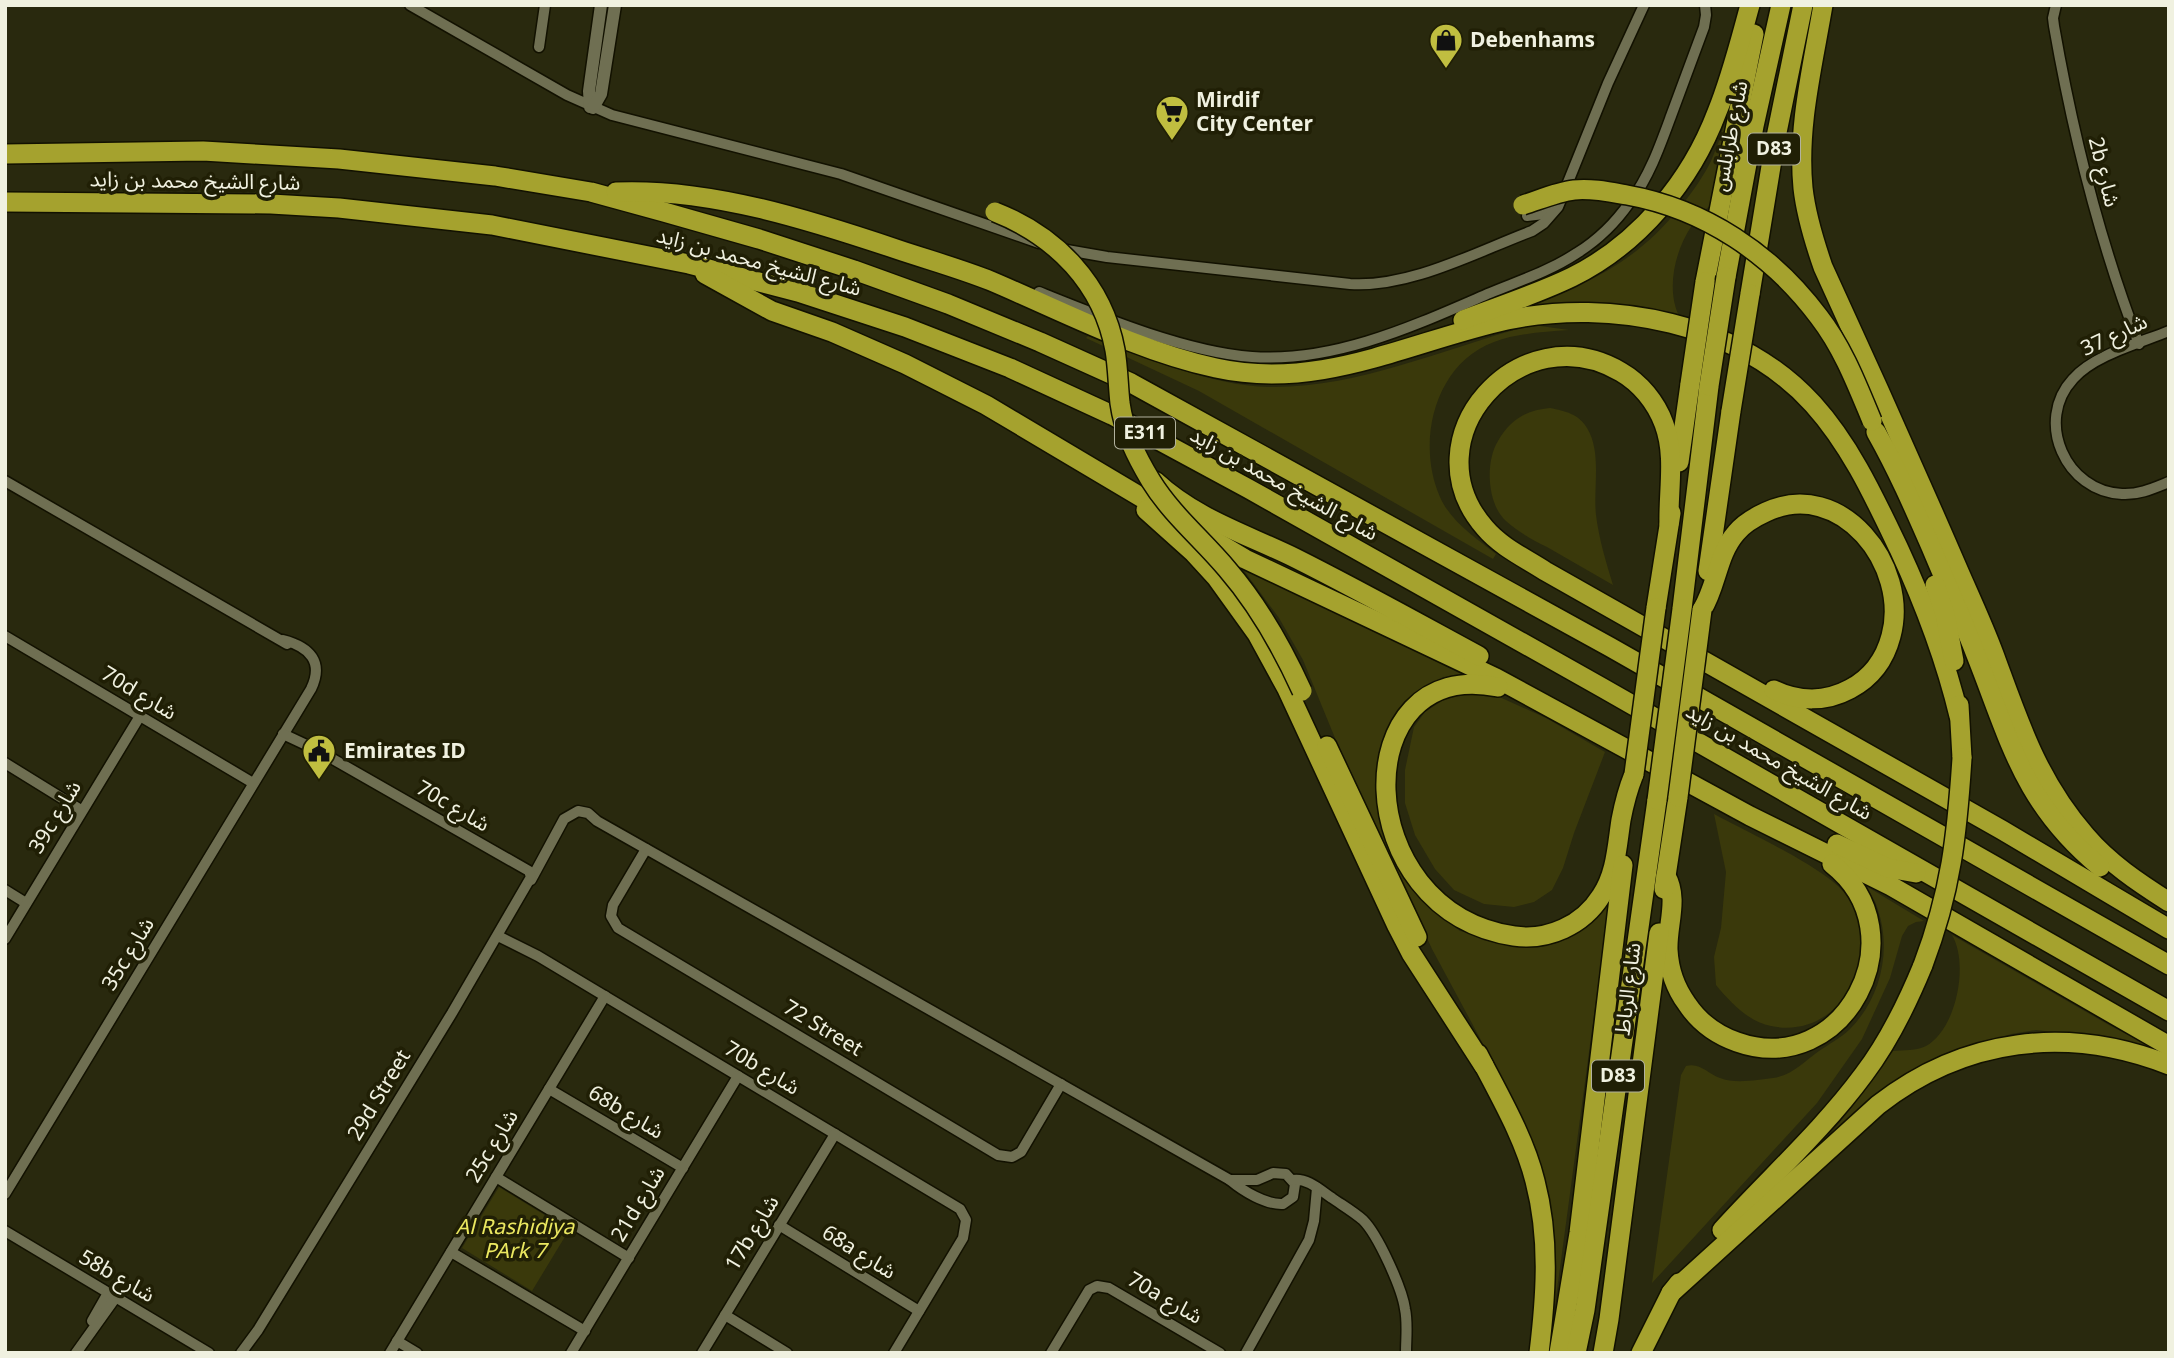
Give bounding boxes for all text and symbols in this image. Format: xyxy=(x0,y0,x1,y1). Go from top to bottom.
place label: Debenhams xyxy=(1470,18,1595,62)
shop icon: Debenhams xyxy=(1427,21,1465,70)
street label: شارع طرابلس xyxy=(1698,77,1762,195)
place label: Mirdif City Center xyxy=(1196,78,1313,146)
supermarket icon: Mirdif City Center xyxy=(1153,93,1191,142)
street label: 2b شارع xyxy=(2074,132,2134,212)
road number: D83 xyxy=(1748,134,1800,164)
street label: شارع الشيخ محمد بن زايد xyxy=(89,157,301,205)
street label: شارع الشيخ محمد بن زايد xyxy=(651,213,867,311)
street label: شارع 37 xyxy=(2073,300,2155,370)
street label: شارع الشيخ محمد بن زايد xyxy=(1181,414,1387,554)
road number: E311 xyxy=(1115,418,1175,448)
street label: 70d شارع xyxy=(92,653,186,733)
street label: شارع الشيخ محمد بن زايد xyxy=(1677,690,1881,834)
place label: Emirates ID xyxy=(344,729,466,773)
public building icon: Emirates ID xyxy=(300,732,338,781)
street label: 70c شارع xyxy=(407,767,499,845)
street label: 39c شارع xyxy=(15,771,95,863)
street label: 35c شارع xyxy=(88,908,168,1000)
street label: شارع الرباط xyxy=(1601,940,1655,1038)
street label: 72 Street xyxy=(774,986,872,1070)
street label: 70b شارع xyxy=(715,1028,809,1108)
street label: 29d Street xyxy=(334,1040,424,1150)
road number: D83 xyxy=(1592,1060,1644,1092)
street label: 68b شارع xyxy=(579,1072,673,1152)
street label: 25c شارع xyxy=(452,1100,532,1192)
street label: 21d شارع xyxy=(598,1157,678,1251)
street label: 17b شارع xyxy=(712,1186,792,1280)
park label: Al Rashidiya PArk 7 xyxy=(456,1205,575,1273)
street label: 68a شارع xyxy=(812,1212,906,1292)
street label: 58b شارع xyxy=(70,1236,164,1316)
street label: 70a شارع xyxy=(1118,1258,1212,1338)

